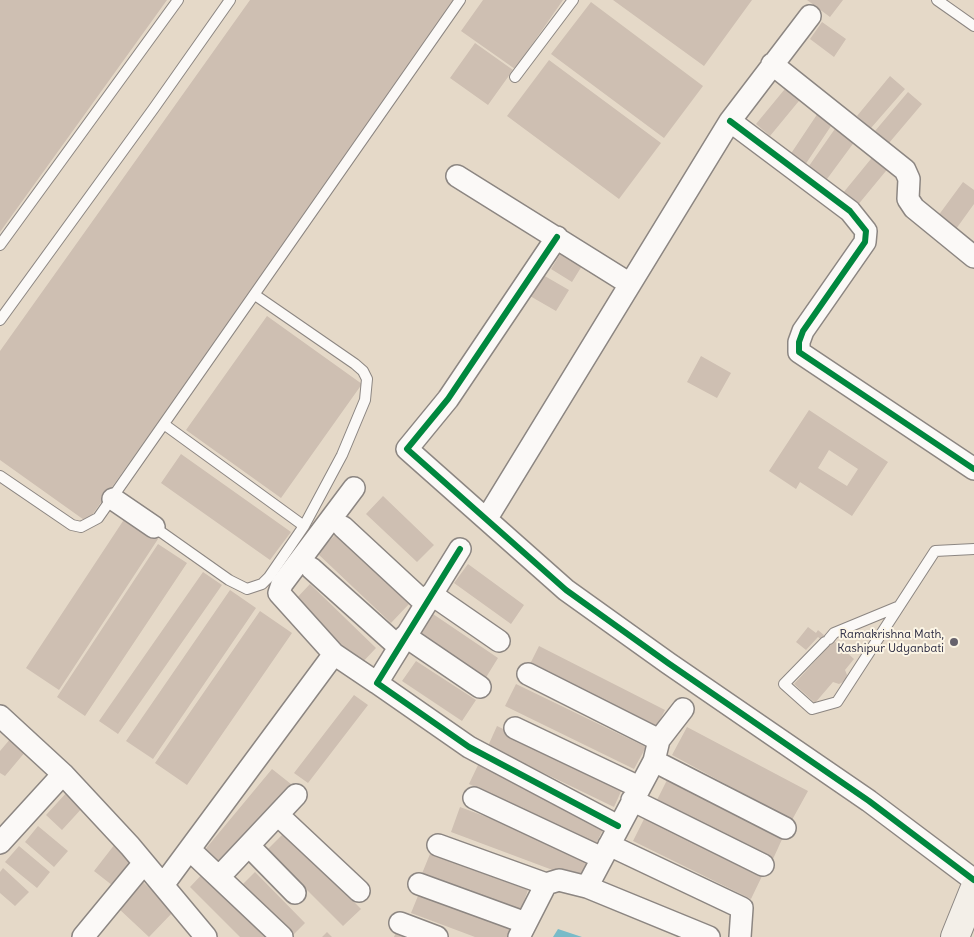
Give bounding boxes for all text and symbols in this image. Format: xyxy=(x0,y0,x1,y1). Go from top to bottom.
place label: Ramakrishna Math, Kashipur Udyanbati xyxy=(837,628,944,656)
marker: Ramakrishna Math, Kashipur Udyanbati xyxy=(948,636,960,648)

